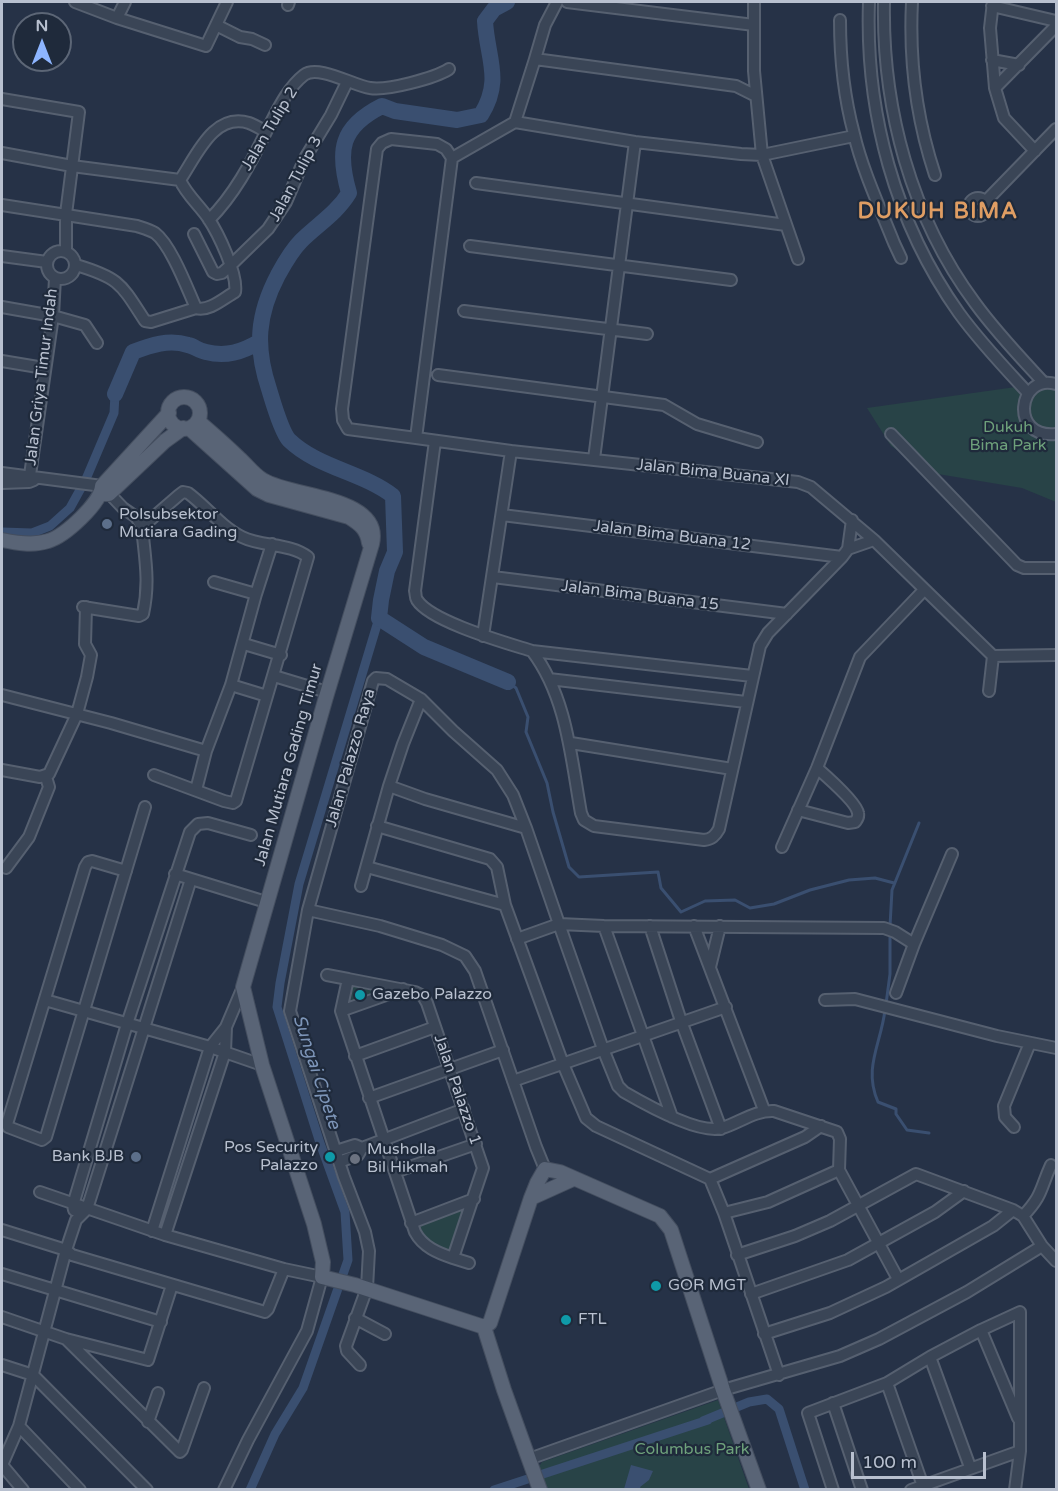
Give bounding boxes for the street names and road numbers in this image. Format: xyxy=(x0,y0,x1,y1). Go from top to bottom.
street label: Jalan Tulip 2 xyxy=(238,84,302,174)
street label: Jalan Tulip 3 xyxy=(265,133,327,225)
street label: Jalan Griya Timur Indah xyxy=(22,287,62,467)
street label: Jalan Bima Buana XI xyxy=(635,455,791,491)
street label: Jalan Bima Buana 12 xyxy=(592,517,752,555)
street label: Jalan Bima Buana 15 xyxy=(560,577,720,615)
street label: Jalan Mutiara Gading Timur xyxy=(251,661,327,869)
street label: Jalan Palazzo Raya xyxy=(322,687,380,829)
street label: Jalan Palazzo 1 xyxy=(429,1032,485,1148)

